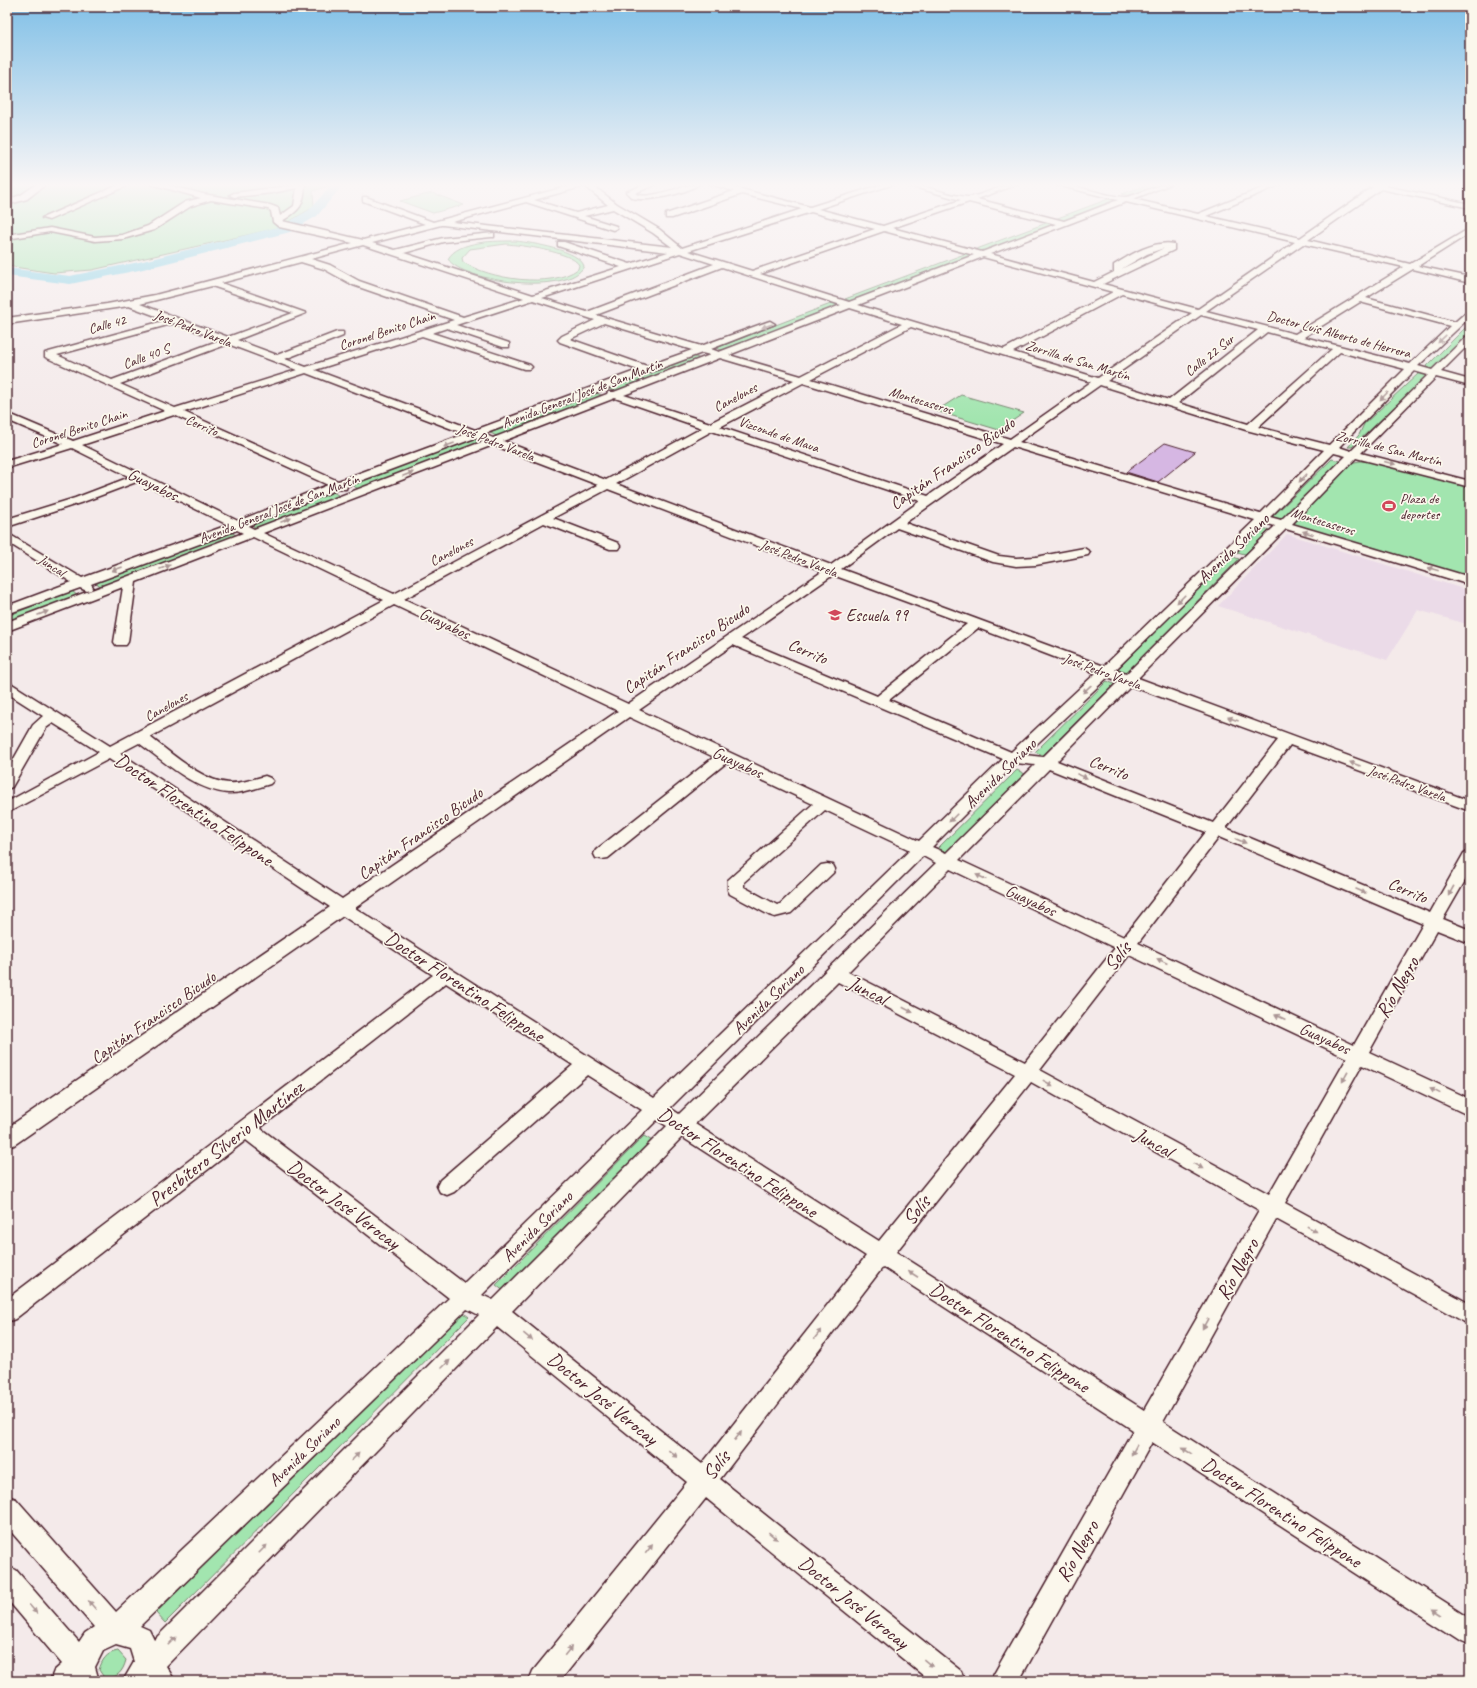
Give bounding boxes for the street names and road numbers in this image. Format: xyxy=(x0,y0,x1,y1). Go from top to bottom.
street label: José Pedro Varela xyxy=(151,306,235,351)
street label: Coronel Benito Chain xyxy=(337,307,438,354)
street label: Doctor Luis Alberto de Herrera xyxy=(1265,307,1413,362)
street label: Calle 42 xyxy=(87,311,129,338)
street label: Calle 22 Sur xyxy=(1181,330,1239,380)
street label: Zorrilla de San Martín xyxy=(1024,337,1133,385)
street label: Calle 40 S xyxy=(121,339,175,373)
street label: Avenida General José de San Martín xyxy=(500,355,665,432)
street label: Canelones xyxy=(711,378,761,416)
street label: Montecaseros xyxy=(887,383,956,419)
street label: Coronel Benito Chain xyxy=(29,405,130,452)
street label: Cerrito xyxy=(183,411,221,440)
street label: Capitán Francisco Bicudo xyxy=(886,412,1020,514)
street label: Vizconde de Maua xyxy=(736,413,822,456)
street label: José Pedro Varela xyxy=(454,420,538,465)
street label: Zorrilla de San Martín xyxy=(1334,427,1444,470)
street label: Guayabos xyxy=(124,463,183,507)
street label: Avenida General José de San Martín xyxy=(197,470,362,547)
street label: Montecaseros xyxy=(1289,504,1358,540)
street label: Avenida Soriano xyxy=(1193,508,1275,588)
street label: Canelones xyxy=(427,532,477,570)
street label: José Pedro Varela xyxy=(757,536,841,581)
street label: Juncal xyxy=(34,550,70,582)
street label: Capitán Francisco Bicudo xyxy=(619,598,754,698)
street label: Guayabos xyxy=(416,603,475,645)
street label: Cerrito xyxy=(785,634,832,669)
street label: José Pedro Varela xyxy=(1060,649,1144,694)
street label: Canelones xyxy=(142,687,192,725)
street label: Avenida Soriano xyxy=(960,733,1042,813)
street label: Guayabos xyxy=(709,742,768,784)
street label: Doctor Florentino Felippone xyxy=(110,747,279,873)
street label: Cerrito xyxy=(1086,750,1132,785)
street label: José Pedro Varela xyxy=(1365,761,1449,806)
street label: Capitán Francisco Bicudo xyxy=(354,782,488,884)
street label: Cerrito xyxy=(1385,873,1432,908)
street label: Guayabos xyxy=(1002,880,1061,922)
street label: Doctor Florentino Felippone xyxy=(380,925,551,1048)
street label: Solís xyxy=(1098,935,1138,976)
street label: Río Negro xyxy=(1370,952,1425,1022)
street label: Avenida Soriano xyxy=(728,959,810,1039)
street label: Capitán Francisco Bicudo xyxy=(87,966,221,1068)
street label: Juncal xyxy=(843,970,895,1012)
street label: Guayabos xyxy=(1296,1018,1355,1060)
street label: Presbítero Silverio Martínez xyxy=(144,1074,310,1212)
street label: Doctor Florentino Felippone xyxy=(653,1101,824,1224)
street label: Juncal xyxy=(1129,1121,1181,1165)
street label: Doctor José Verocay xyxy=(282,1154,407,1256)
street label: Avenida Soriano xyxy=(497,1186,578,1266)
street label: Solís xyxy=(897,1189,937,1230)
street label: Río Negro xyxy=(1210,1233,1265,1304)
street label: Doctor Florentino Felippone xyxy=(925,1276,1096,1399)
street label: Doctor José Verocay xyxy=(542,1346,665,1452)
street label: Avenida Soriano xyxy=(264,1411,346,1491)
street label: Solís xyxy=(697,1444,737,1485)
street label: Doctor Florentino Felippone xyxy=(1197,1451,1368,1574)
street label: Río Negro xyxy=(1050,1515,1105,1586)
street label: Doctor José Verocay xyxy=(793,1550,916,1656)

